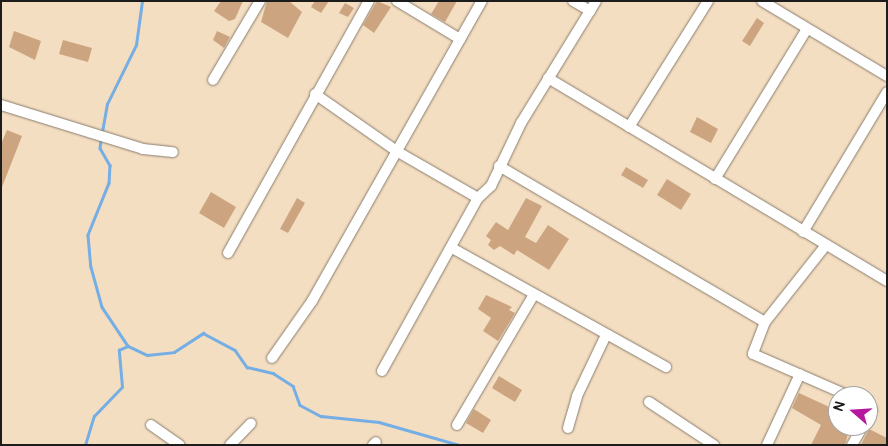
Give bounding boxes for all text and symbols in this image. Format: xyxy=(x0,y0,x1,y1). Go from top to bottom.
north arrow xyxy=(828,386,878,436)
text: N xyxy=(830,399,849,414)

